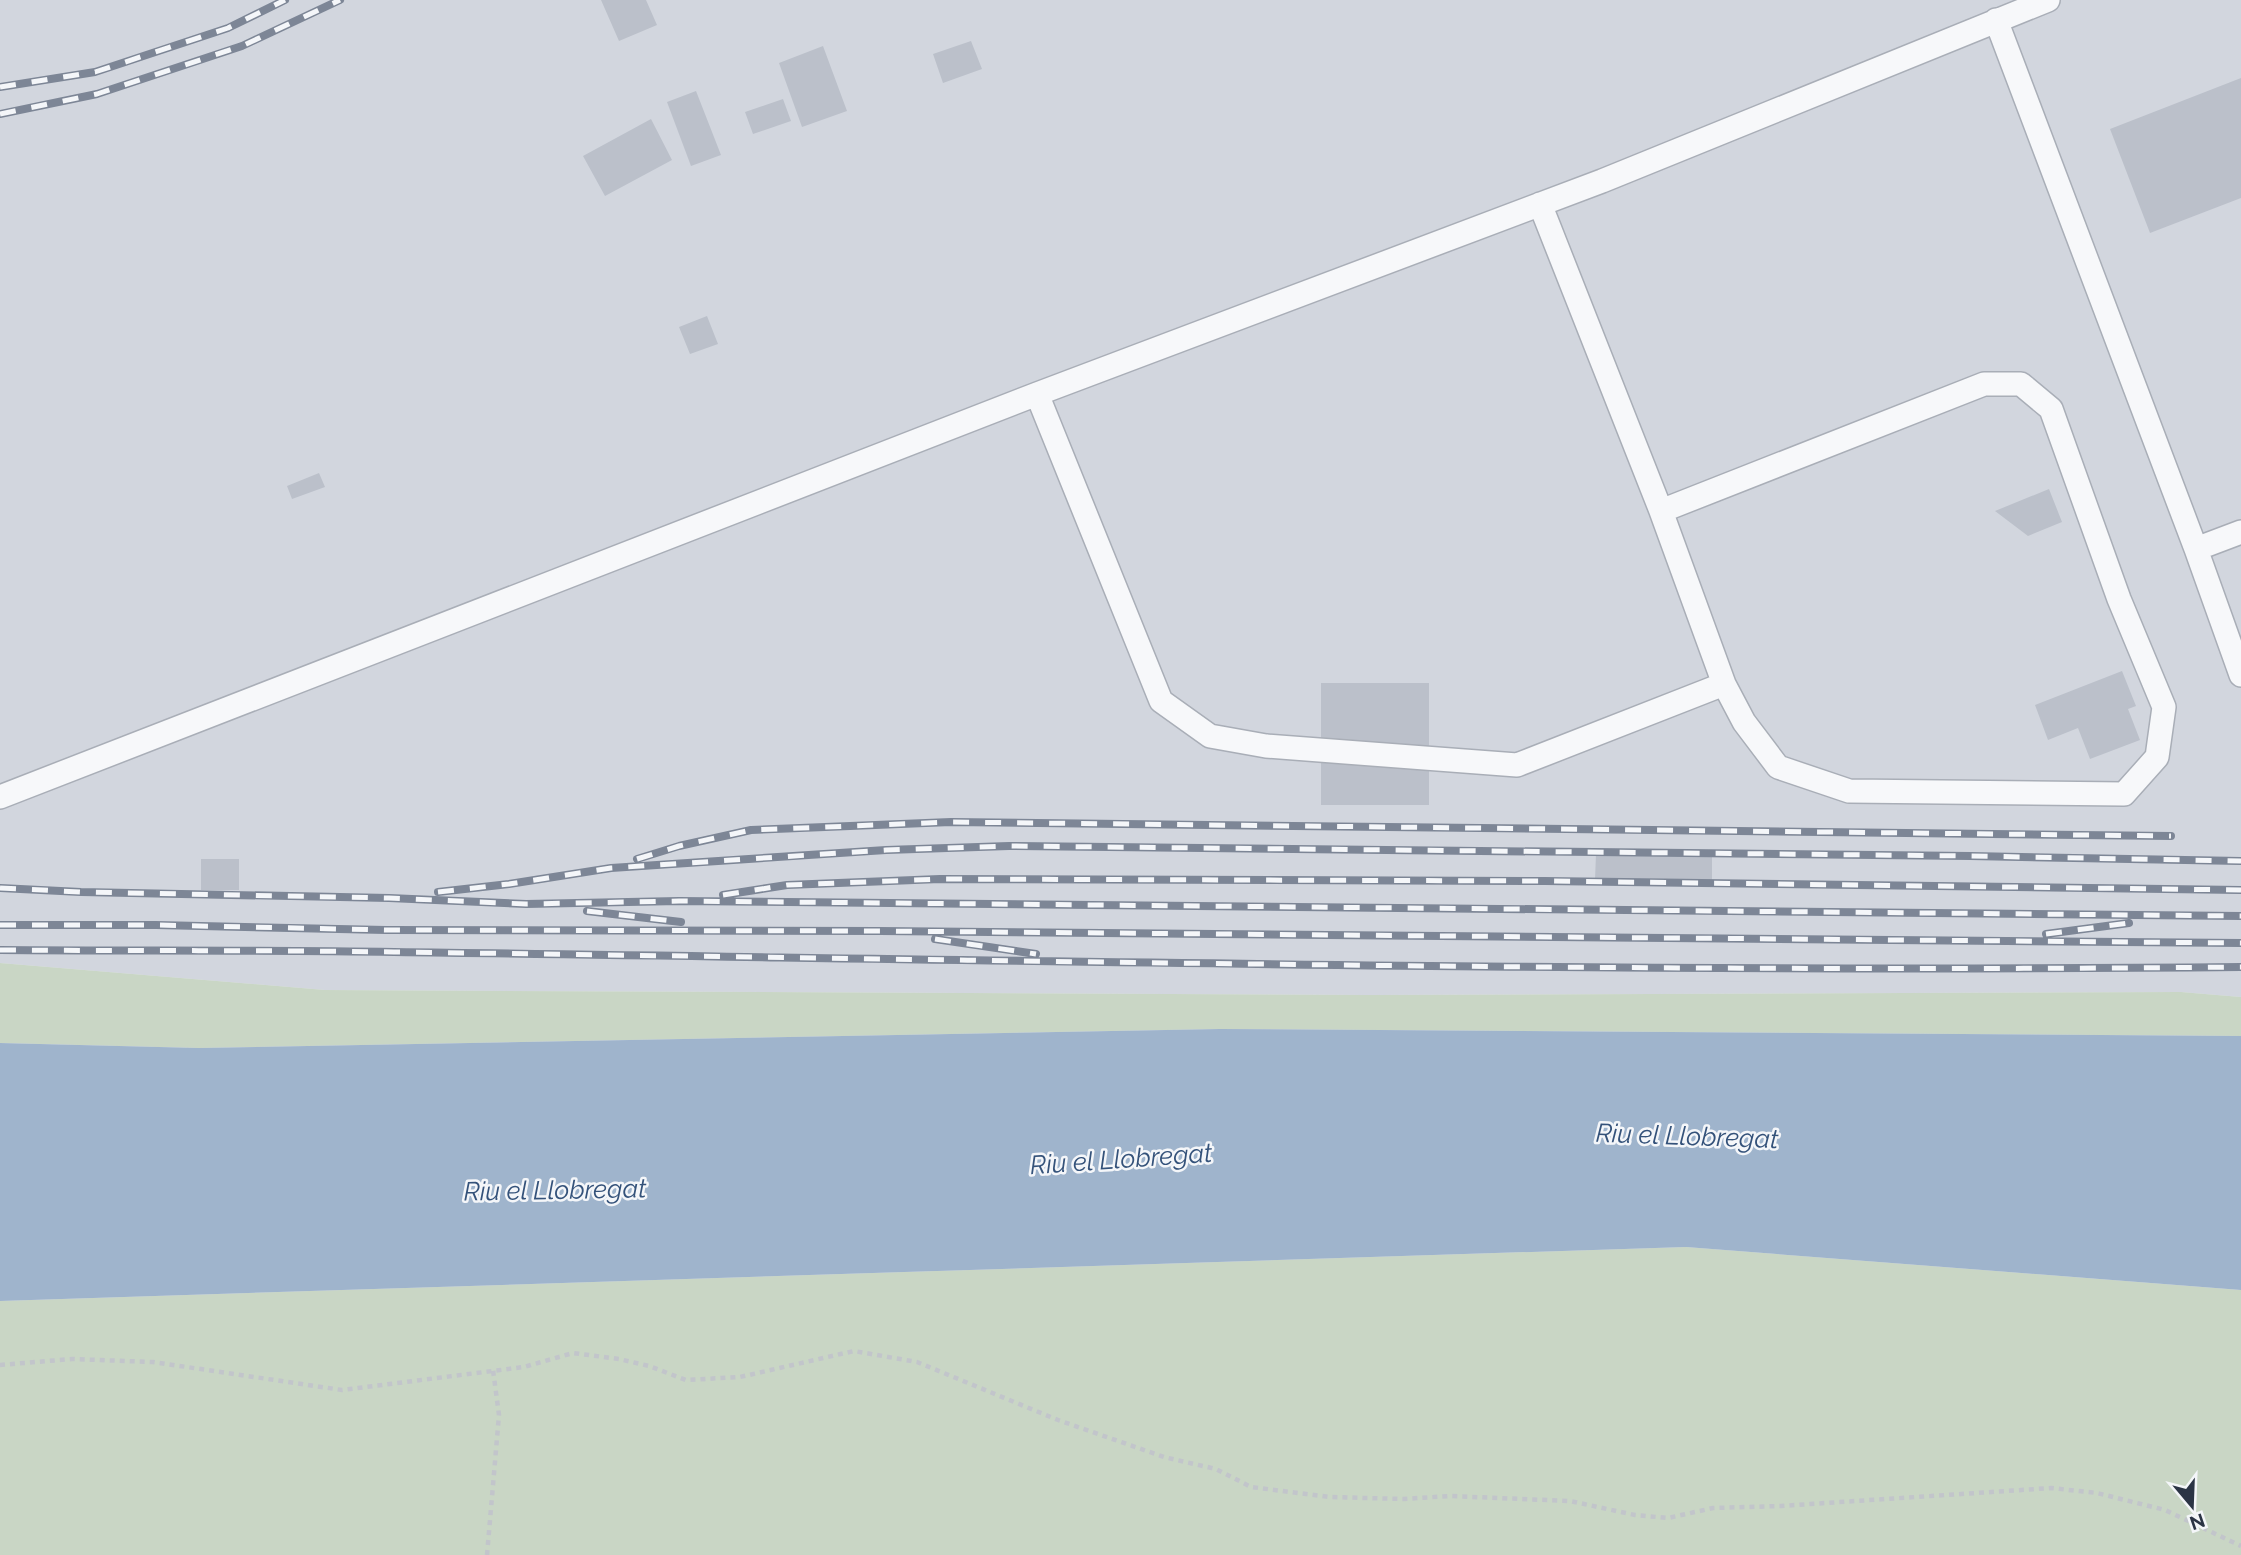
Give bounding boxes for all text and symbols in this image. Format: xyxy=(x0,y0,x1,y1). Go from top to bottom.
water label: Riu el Llobregat xyxy=(1595,1118,1779,1154)
water label: Riu el Llobregat xyxy=(1029,1138,1214,1180)
water label: Riu el Llobregat xyxy=(463,1173,647,1207)
north arrow xyxy=(2157,1471,2227,1541)
text: N xyxy=(2187,1509,2208,1535)

